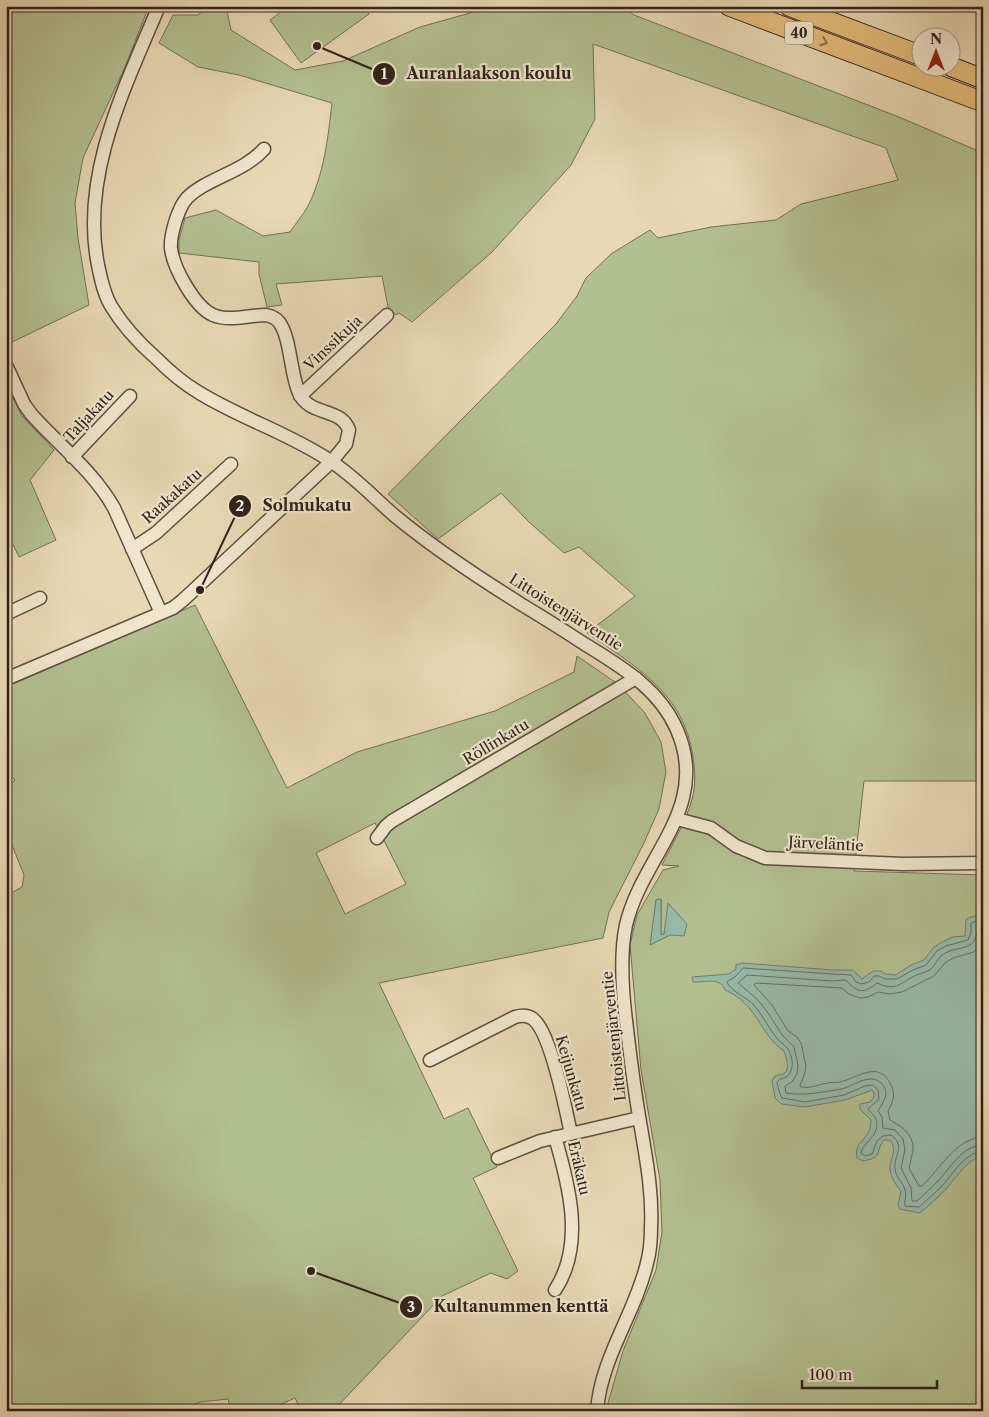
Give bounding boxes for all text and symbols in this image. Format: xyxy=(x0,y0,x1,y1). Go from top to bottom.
road number: 40 xyxy=(785,22,813,44)
north arrow xyxy=(912,28,962,78)
text: N xyxy=(930,30,942,48)
one-way arrow xyxy=(819,36,827,46)
callout: Auranlaakson koulu xyxy=(372,58,582,89)
text: Auranlaakson koulu xyxy=(405,63,572,83)
text: 1 xyxy=(381,64,388,83)
street label: Vinssikuja xyxy=(299,311,366,375)
street label: Taljakatu xyxy=(59,385,118,446)
street label: Raakakatu xyxy=(138,464,205,527)
callout: Solmukatu xyxy=(227,490,361,521)
text: Solmukatu xyxy=(262,495,352,515)
text: 2 xyxy=(236,496,245,515)
street label: Littoistenjärventie xyxy=(506,569,627,654)
street label: Röllinkatu xyxy=(459,714,532,769)
street label: Järveläntie xyxy=(786,832,864,855)
street label: Littoistenjärventie xyxy=(597,970,630,1102)
street label: Keijunkatu xyxy=(552,1033,591,1113)
street label: Eräkatu xyxy=(564,1139,595,1197)
callout: Kultanummen kenttä xyxy=(399,1291,619,1322)
text: Kultanummen kenttä xyxy=(433,1296,609,1316)
text: 3 xyxy=(407,1297,415,1316)
scale bar xyxy=(802,1357,936,1389)
text: 100 m xyxy=(809,1365,852,1384)

